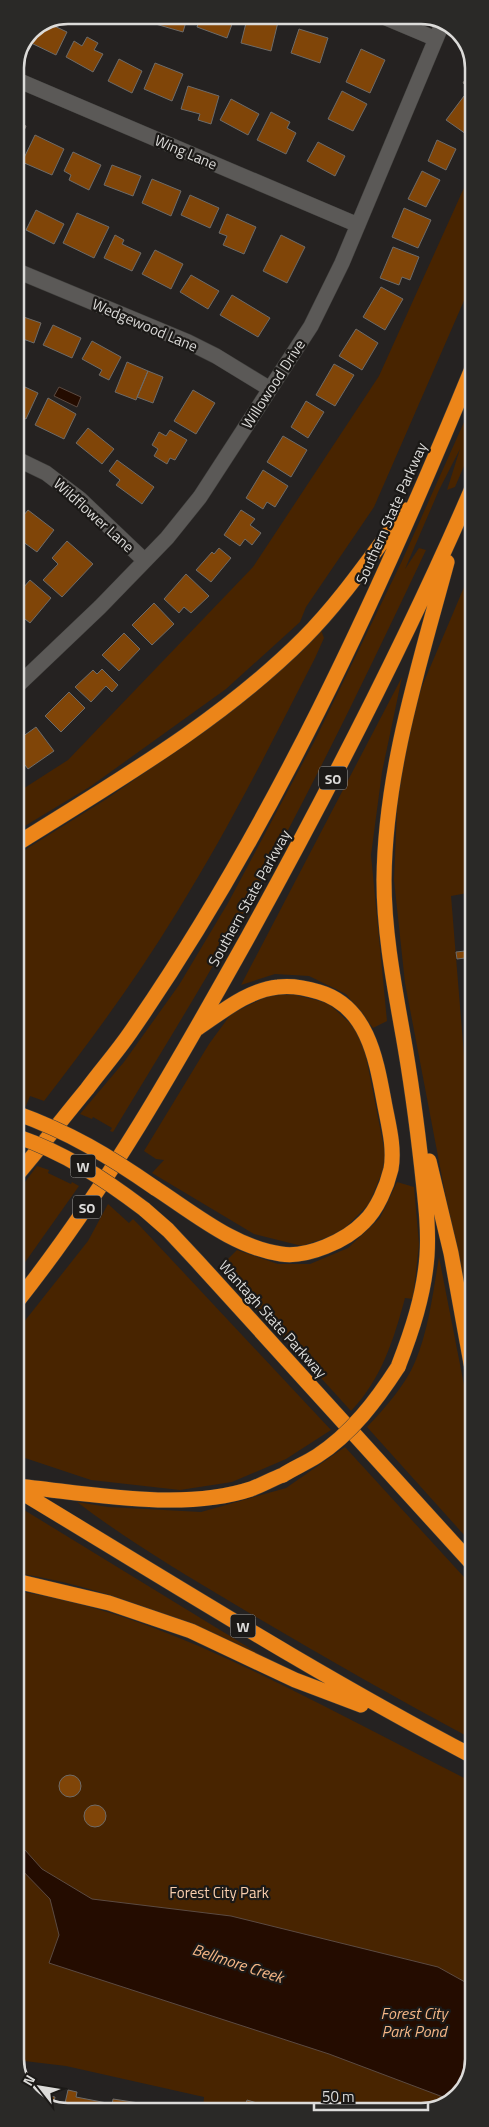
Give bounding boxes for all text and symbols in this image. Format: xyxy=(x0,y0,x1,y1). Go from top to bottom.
street label: Wing Lane xyxy=(151,129,221,175)
street label: Wedgewood Lane xyxy=(89,292,201,358)
street label: Willowood Drive xyxy=(235,335,311,433)
street label: Southern State Parkway xyxy=(349,438,433,588)
street label: Wildflower Lane xyxy=(48,472,140,558)
road number: SO xyxy=(319,766,347,790)
street label: Southern State Parkway xyxy=(202,825,296,971)
road number: W xyxy=(70,1154,96,1178)
road number: SO xyxy=(73,1196,101,1218)
street label: Wantagh State Parkway xyxy=(214,1255,332,1383)
road number: W xyxy=(230,1614,256,1638)
park label: Forest City Park xyxy=(169,1881,269,1904)
water label: Bellmore Creek xyxy=(189,1937,288,1990)
water label: Forest City Park Pond xyxy=(381,2001,449,2043)
north arrow xyxy=(15,2062,65,2112)
text: N xyxy=(17,2070,40,2090)
scale bar xyxy=(314,2080,428,2112)
text: 50 m xyxy=(322,2085,355,2108)

